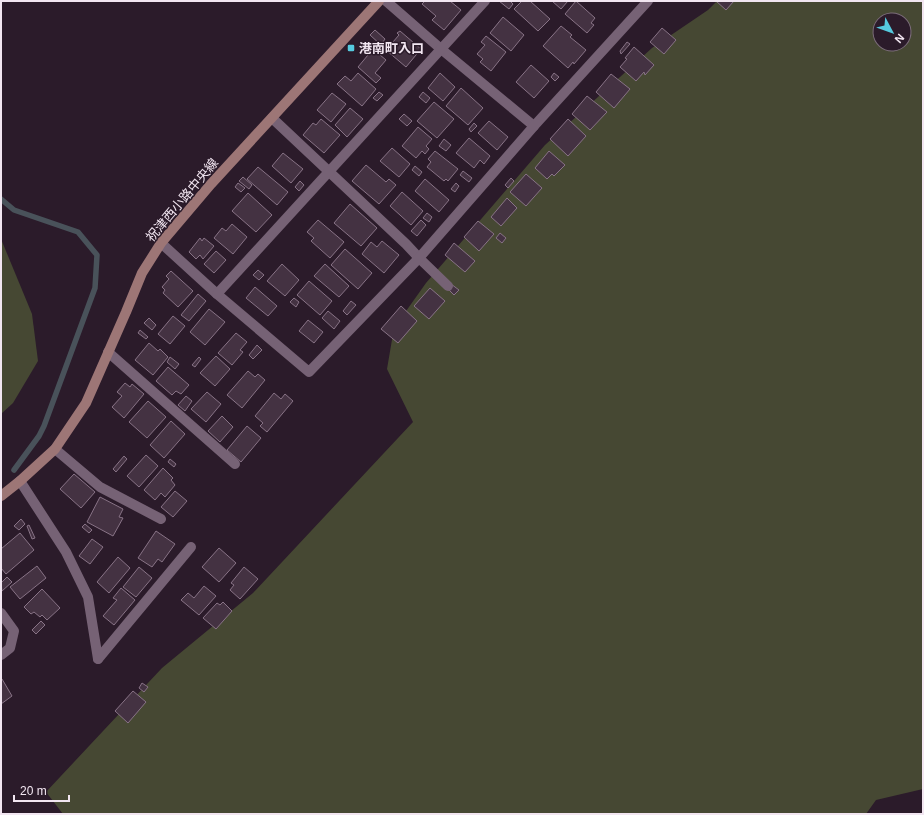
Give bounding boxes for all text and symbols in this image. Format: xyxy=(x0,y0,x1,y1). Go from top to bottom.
north arrow xyxy=(872,12,912,52)
text: N xyxy=(892,32,907,46)
place label: 港南町入口 xyxy=(359,41,424,56)
marker: 港南町入口 xyxy=(346,43,356,53)
street label: 祝津西小路中央線 xyxy=(143,155,221,245)
scale bar xyxy=(14,777,69,803)
text: 20 m xyxy=(20,784,47,798)

